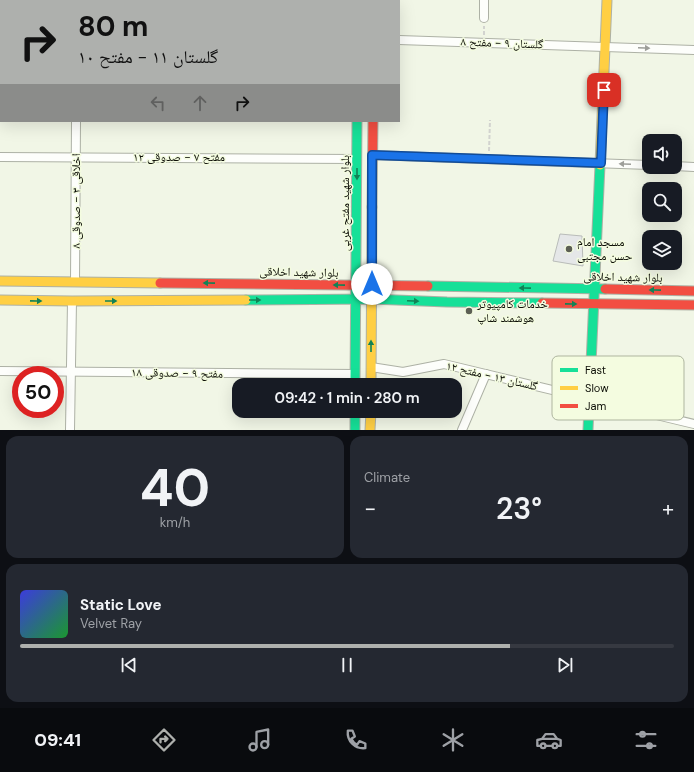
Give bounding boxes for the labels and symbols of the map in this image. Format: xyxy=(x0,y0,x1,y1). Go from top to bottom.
street label: گلستان ۹ - مفتح ۸ xyxy=(460,34,544,52)
one-way arrow xyxy=(638,45,650,52)
pin xyxy=(587,73,621,107)
street label: مفتح ۷ - صدوقی ۱۲ xyxy=(133,149,225,165)
street label: اخلاقی ۳ - صدوقی ۸ xyxy=(68,153,84,249)
street label: بلوار شهید مفتح غربی xyxy=(337,155,353,251)
one-way arrow xyxy=(619,160,631,167)
one-way arrow xyxy=(354,168,360,181)
place label: مسجد امام حسن مجتبی xyxy=(577,234,633,264)
marker: مسجد امام حسن مجتبی xyxy=(564,244,574,254)
street label: بلوار شهید اخلاقی xyxy=(259,263,339,281)
position arrow xyxy=(351,263,393,305)
street label: بلوار شهید اخلاقی xyxy=(583,268,663,286)
one-way arrow xyxy=(202,280,215,286)
one-way arrow xyxy=(333,281,345,288)
one-way arrow xyxy=(518,285,531,291)
one-way arrow xyxy=(648,287,661,293)
place label: خدمات کامپیوتر هوشمند شاپ xyxy=(476,296,548,326)
one-way arrow xyxy=(30,297,42,304)
one-way arrow xyxy=(249,297,262,303)
one-way arrow xyxy=(105,298,118,304)
one-way arrow xyxy=(407,298,420,304)
one-way arrow xyxy=(565,301,578,307)
marker: خدمات کامپیوتر هوشمند شاپ xyxy=(464,306,474,316)
one-way arrow xyxy=(368,339,374,352)
legend xyxy=(552,356,684,420)
street label: گلستان ۱۳ - مفتح ۱۲ xyxy=(445,358,539,394)
text: Fast xyxy=(585,363,606,377)
street label: مفتح ۹ - صدوقی ۱۸ xyxy=(131,364,223,382)
speed limit sign: 50 xyxy=(12,366,64,418)
text: Slow xyxy=(585,381,609,395)
text: Jam xyxy=(585,399,606,413)

